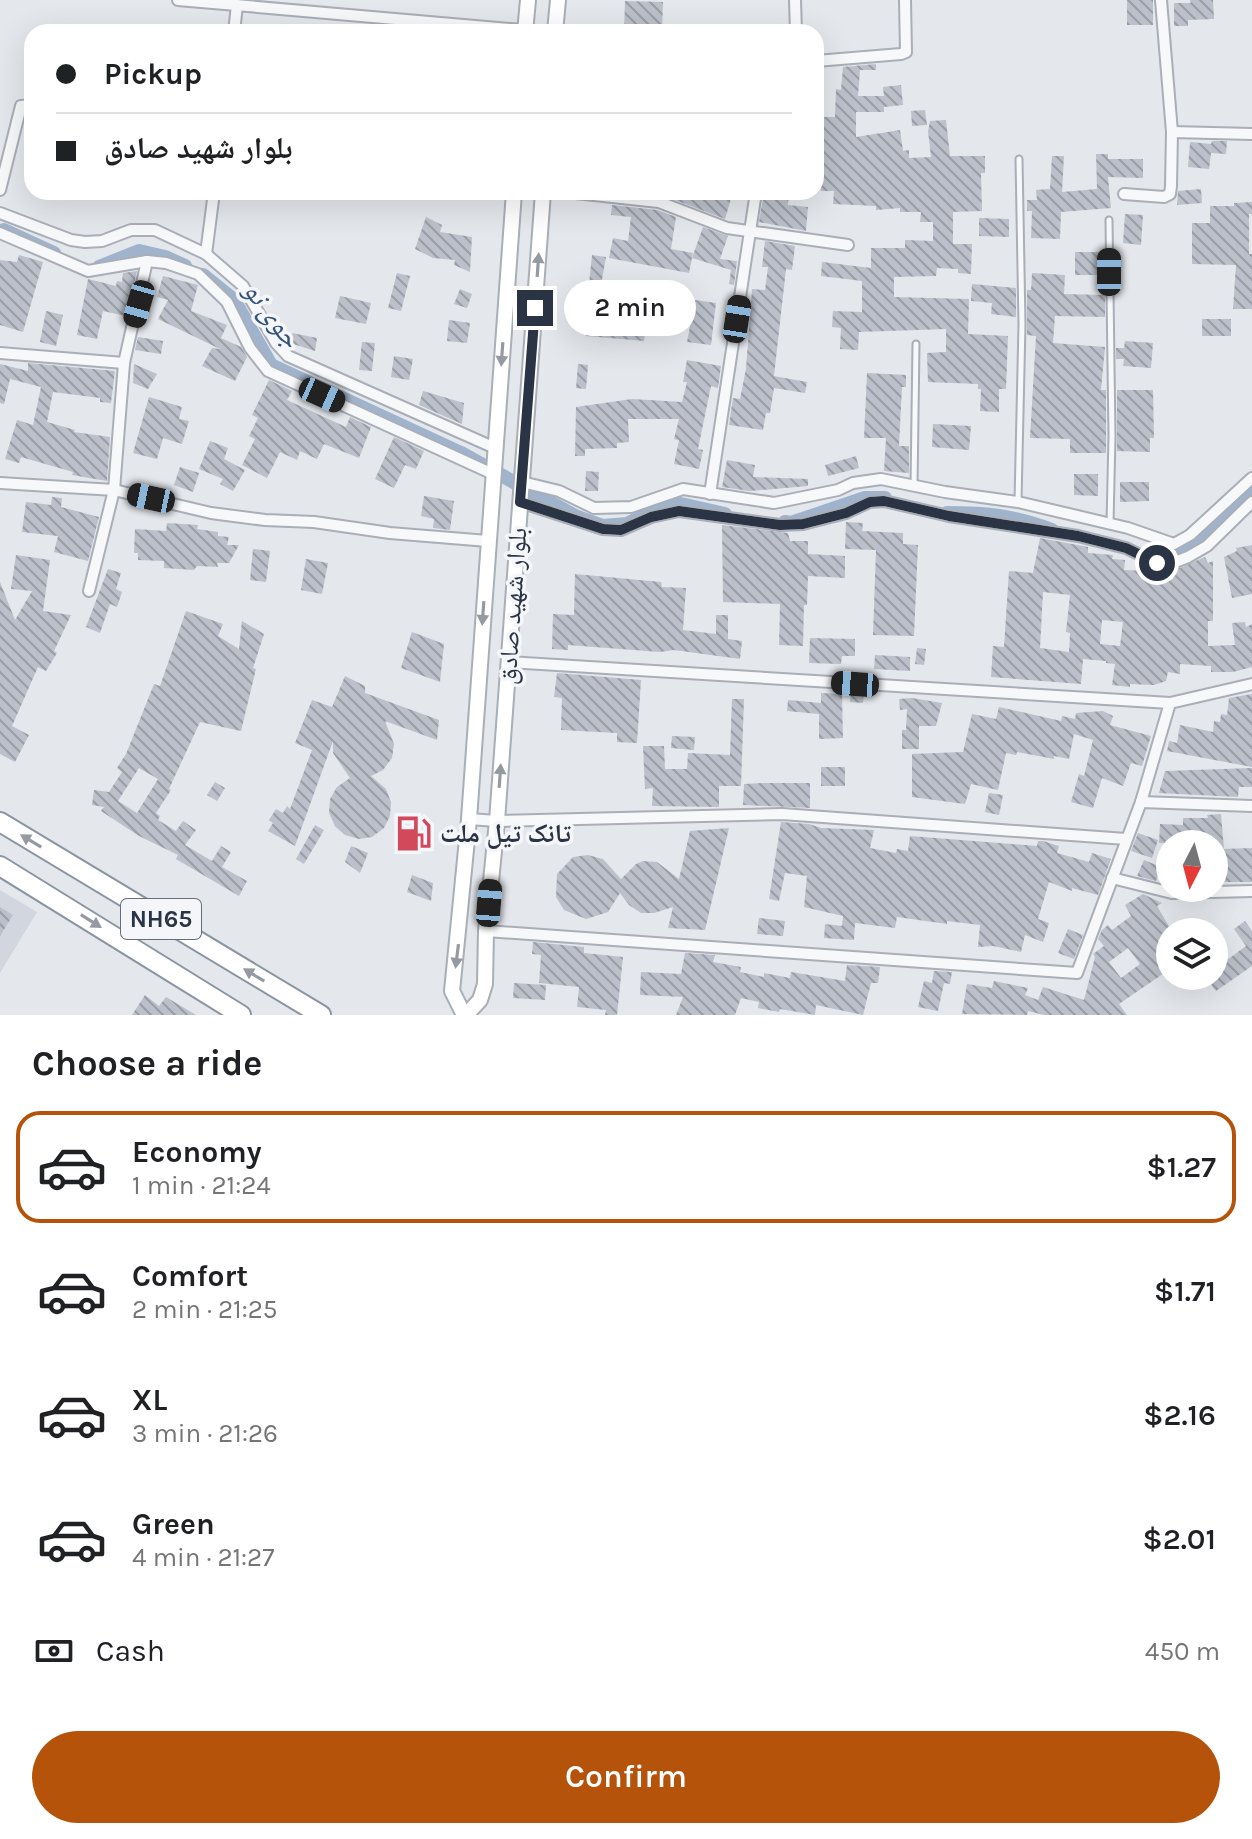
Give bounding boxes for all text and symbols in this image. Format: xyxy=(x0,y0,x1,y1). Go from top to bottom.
text: Pickup xyxy=(104,56,202,92)
text: بلوار شهید صادق xyxy=(104,130,293,166)
car xyxy=(1097,248,1121,296)
one-way arrow xyxy=(532,252,545,277)
water label: جوی نو xyxy=(235,274,309,356)
car xyxy=(121,278,157,330)
callout: 2 min xyxy=(563,280,695,336)
route end xyxy=(517,290,553,326)
text: 2 min xyxy=(595,292,665,323)
car xyxy=(721,293,753,345)
one-way arrow xyxy=(495,342,508,367)
car xyxy=(295,374,349,416)
car xyxy=(125,481,177,515)
street label: بلوار شهید صادق xyxy=(492,526,533,686)
route start xyxy=(1139,545,1175,581)
one-way arrow xyxy=(476,601,489,626)
car xyxy=(830,670,880,698)
one-way arrow xyxy=(494,763,507,788)
fuel station icon: تانک تیل ملت xyxy=(395,814,433,852)
place label: تانک تیل ملت xyxy=(440,818,571,849)
north arrow xyxy=(1156,830,1228,902)
map controls xyxy=(1156,830,1228,990)
one-way arrow xyxy=(20,834,42,848)
car xyxy=(475,878,503,928)
road number: NH65 xyxy=(121,899,201,939)
one-way arrow xyxy=(80,914,102,928)
button: layers xyxy=(1156,918,1228,990)
one-way arrow xyxy=(450,944,463,969)
one-way arrow xyxy=(243,968,265,982)
text: Choose a ride xyxy=(32,1042,262,1084)
icon: car xyxy=(36,1131,108,1203)
text: Economy xyxy=(132,1134,262,1170)
text: $1.27 xyxy=(1147,1149,1216,1185)
text: 1 min · 21:24 xyxy=(132,1170,271,1201)
icon: car xyxy=(36,1255,108,1327)
text: Comfort xyxy=(132,1258,248,1294)
text: $1.71 xyxy=(1154,1273,1216,1309)
text: 2 min · 21:25 xyxy=(132,1294,277,1325)
icon: car xyxy=(36,1379,108,1451)
text: XL xyxy=(132,1382,167,1418)
text: $2.16 xyxy=(1143,1397,1216,1433)
text: 3 min · 21:26 xyxy=(132,1418,278,1449)
icon: car xyxy=(36,1503,108,1575)
text: Green xyxy=(132,1506,215,1542)
text: $2.01 xyxy=(1143,1521,1216,1557)
text: 4 min · 21:27 xyxy=(132,1542,274,1573)
icon: cash xyxy=(32,1629,76,1673)
text: Cash xyxy=(96,1633,165,1669)
text: 450 m xyxy=(1145,1636,1220,1667)
button: Confirm xyxy=(32,1731,1220,1823)

